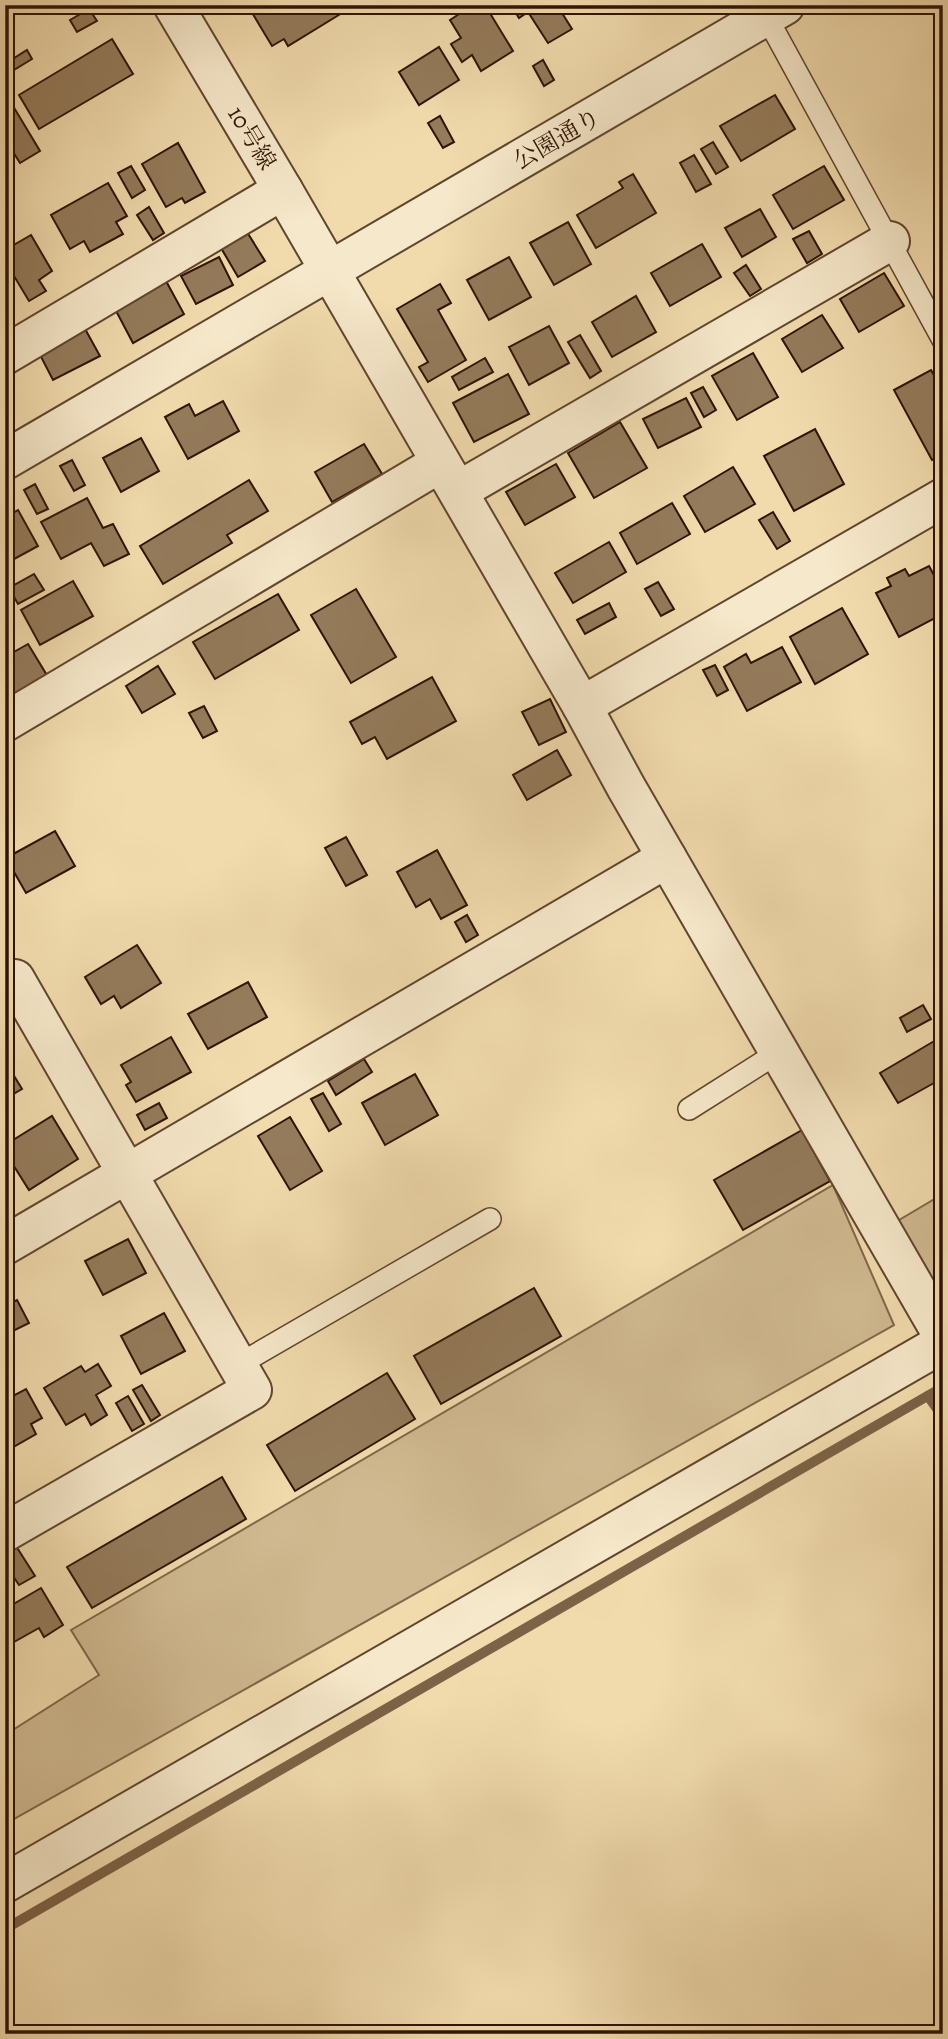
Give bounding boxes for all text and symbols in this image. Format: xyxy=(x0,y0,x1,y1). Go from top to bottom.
street label: 10号線 xyxy=(221,100,283,176)
street label: 公園通り xyxy=(507,101,607,177)

